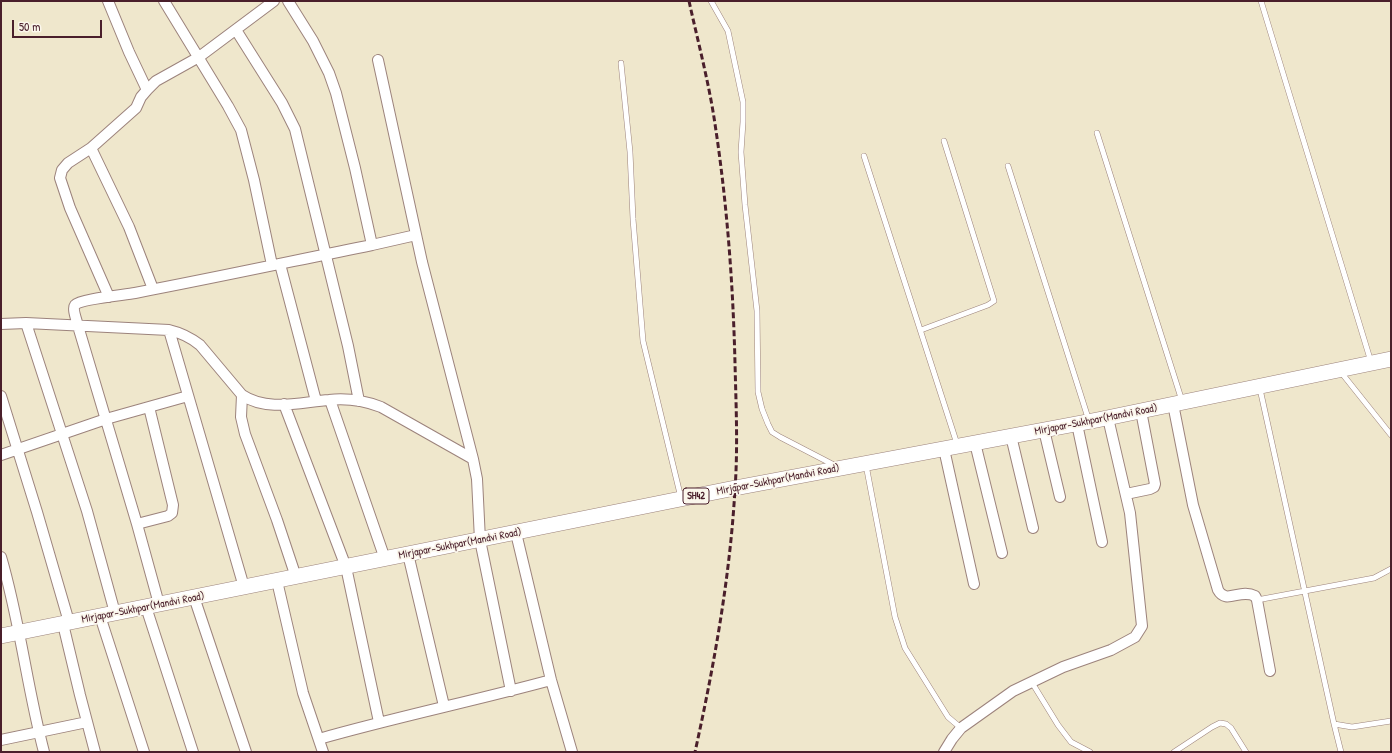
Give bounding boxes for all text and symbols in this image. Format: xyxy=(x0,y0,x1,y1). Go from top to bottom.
scale bar xyxy=(14,12,104,38)
text: 50 m xyxy=(19,18,40,35)
street label: Mirjapar-Sukhpar(Mandvi Road) xyxy=(1033,402,1159,438)
street label: Mirjapar-Sukhpar(Mandvi Road) xyxy=(715,462,841,498)
road number: SH42 xyxy=(683,488,709,504)
street label: Mirjapar-Sukhpar(Mandvi Road) xyxy=(397,526,523,562)
street label: Mirjapar-Sukhpar(Mandvi Road) xyxy=(80,590,206,626)

